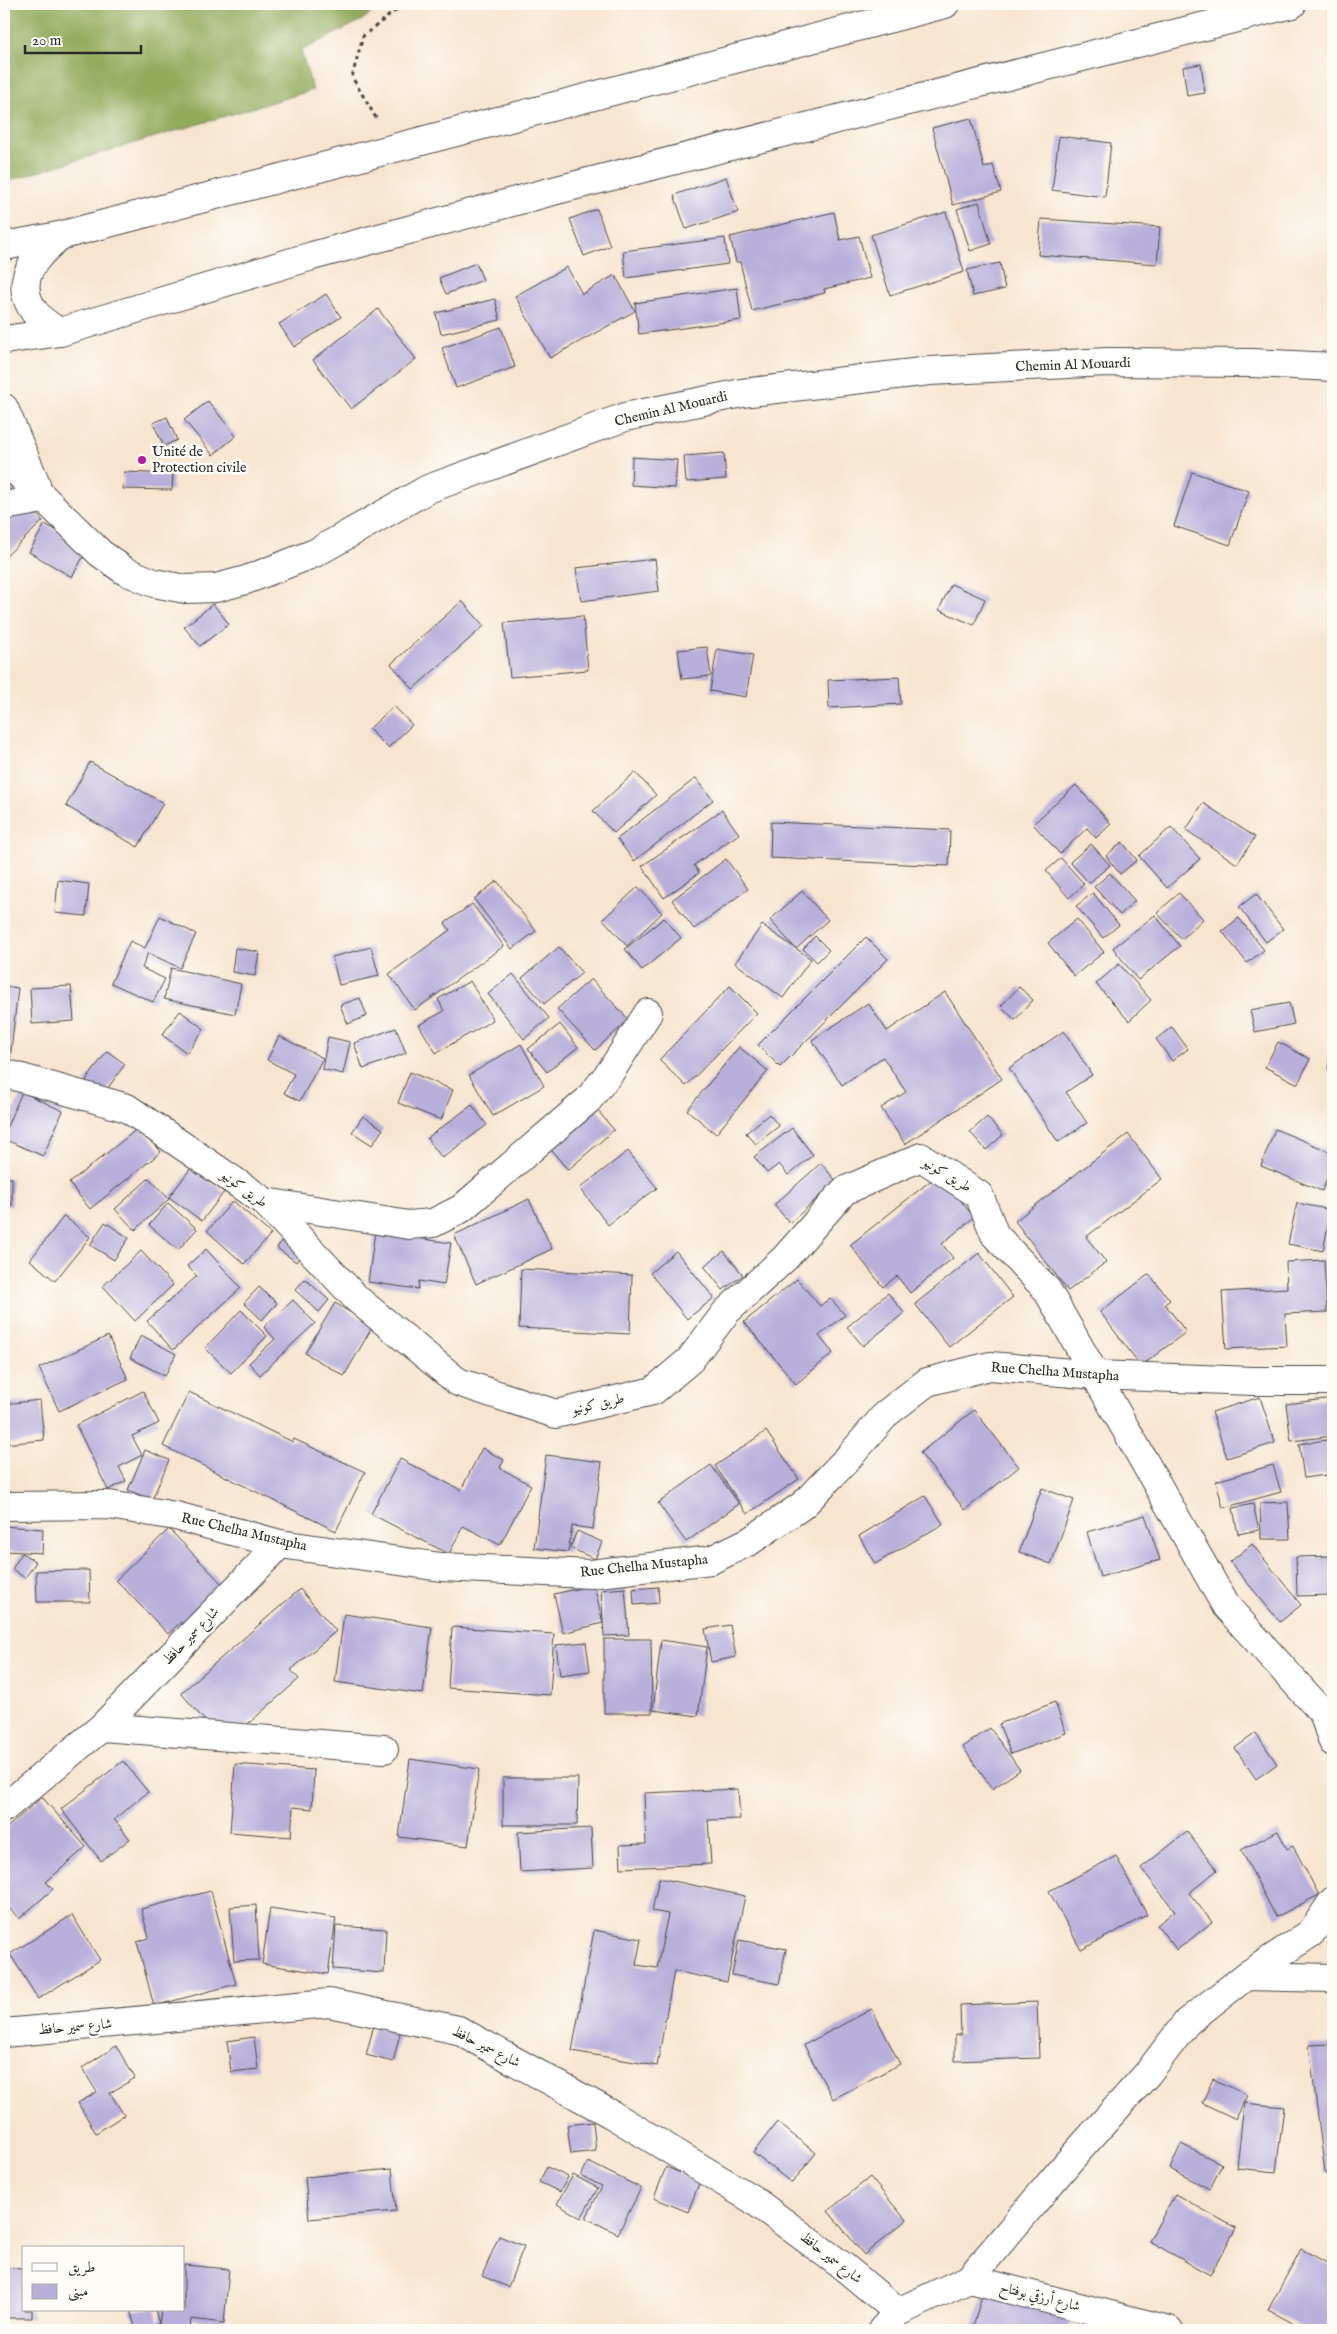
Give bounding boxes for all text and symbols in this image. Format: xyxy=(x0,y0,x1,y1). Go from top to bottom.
scale bar xyxy=(25,22,141,54)
text: 20 m xyxy=(32,31,62,50)
street label: Chemin Al Mouardi xyxy=(1015,354,1131,376)
street label: Chemin Al Mouardi xyxy=(613,387,730,431)
place label: Unité de Protection civile xyxy=(152,443,247,477)
marker: Unité de Protection civile xyxy=(136,454,148,466)
street label: طريق كونيو xyxy=(918,1152,975,1197)
street label: طريق كونيو xyxy=(215,1165,271,1212)
street label: Rue Chelha Mustapha xyxy=(990,1359,1121,1386)
street label: طريق كونيو xyxy=(568,1389,626,1419)
street label: Rue Chelha Mustapha xyxy=(179,1509,310,1555)
street label: Rue Chelha Mustapha xyxy=(579,1550,710,1582)
street label: شارع سمير حافظ xyxy=(159,1603,225,1670)
street label: شارع سمير حافظ xyxy=(37,2015,113,2041)
street label: شارع سمير حافظ xyxy=(448,2022,523,2074)
street label: شارع سمير حافظ xyxy=(795,2228,866,2290)
legend xyxy=(22,2246,185,2312)
text: طريق xyxy=(68,2258,95,2277)
street label: شارع أرزقي بوفتاح xyxy=(997,2276,1083,2319)
text: مبنى xyxy=(68,2282,88,2302)

